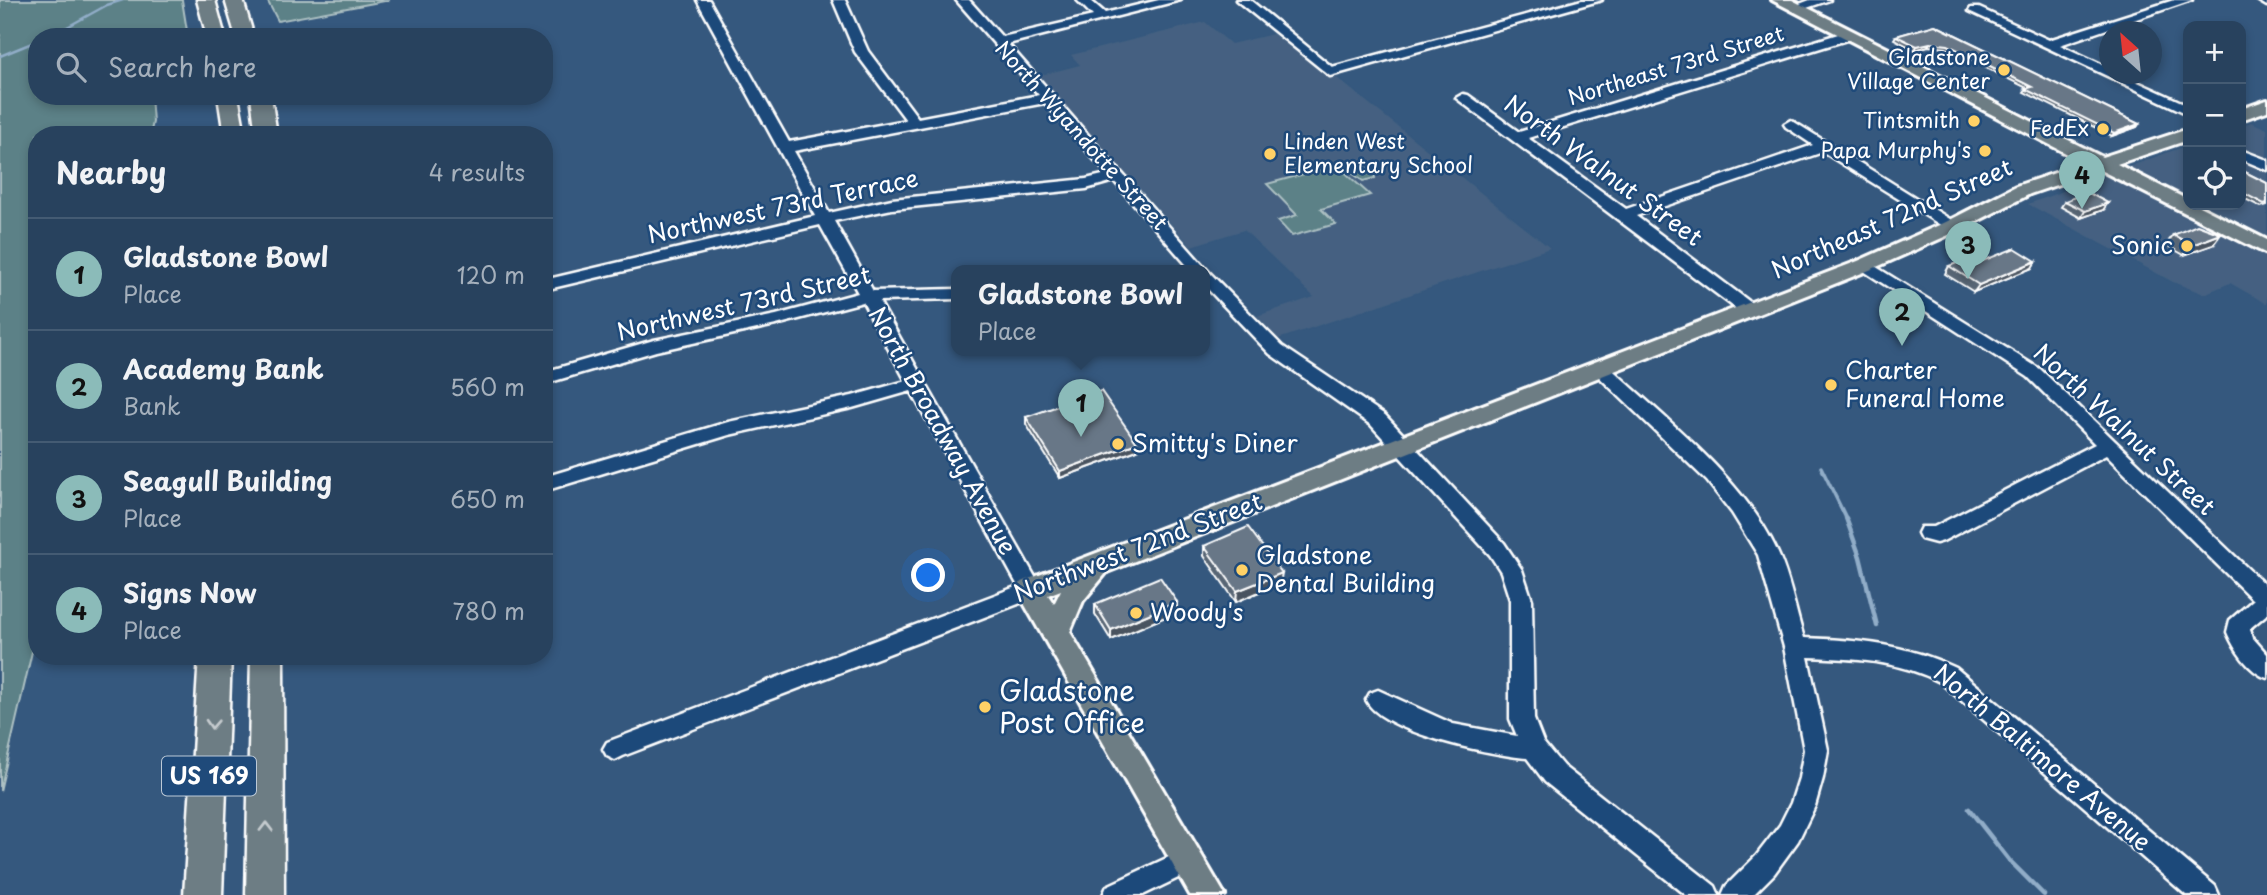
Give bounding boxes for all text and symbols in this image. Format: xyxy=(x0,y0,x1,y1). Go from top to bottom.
street label: Northeast 73rd Street xyxy=(1563,16,1787,112)
north arrow xyxy=(2099,21,2162,84)
map controls xyxy=(2183,21,2246,210)
button: + xyxy=(2183,21,2246,84)
search box xyxy=(28,28,553,105)
street label: North Wyandotte Street xyxy=(989,33,1176,237)
place label: Gladstone Village Center xyxy=(1847,40,1990,96)
text: Search here xyxy=(108,47,257,86)
icon: search xyxy=(52,48,90,86)
marker: Gladstone Village Center xyxy=(1996,62,2012,78)
button: − xyxy=(2183,84,2246,147)
street label: North Walnut Street xyxy=(1498,85,1711,254)
place label: Tintsmith xyxy=(1863,103,1960,135)
place label: FedEx xyxy=(2030,111,2089,143)
marker: Tintsmith xyxy=(1966,113,1982,129)
marker: FedEx xyxy=(2095,121,2111,137)
place label: Linden West Elementary School xyxy=(1284,124,1473,180)
place label: Papa Murphy's xyxy=(1820,133,1971,165)
marker: Papa Murphy's xyxy=(1977,143,1993,159)
marker: Linden West Elementary School xyxy=(1262,146,1278,162)
button: locate xyxy=(2183,147,2246,210)
street label: Northeast 72nd Street xyxy=(1765,148,2017,287)
text: Nearby xyxy=(56,149,166,194)
pin: 4 xyxy=(2059,151,2105,209)
text: 4 results xyxy=(429,154,525,189)
street label: Northwest 73rd Terrace xyxy=(644,159,921,251)
pin: 3 xyxy=(1945,221,1991,279)
place label: Sonic xyxy=(2111,226,2173,262)
text: Gladstone Bowl xyxy=(123,237,329,276)
marker: Sonic xyxy=(2179,238,2195,254)
street label: Northwest 73rd Street xyxy=(613,255,874,349)
text: 1 xyxy=(74,257,85,292)
text: 120 m xyxy=(457,257,525,292)
popup xyxy=(951,265,1210,356)
text: Gladstone Bowl xyxy=(978,274,1183,313)
text: Place xyxy=(123,276,182,311)
pin: 2 xyxy=(1879,288,1925,346)
street label: North Broadway Avenue xyxy=(860,299,1027,561)
text: Place xyxy=(978,313,1036,348)
street label: North Walnut Street xyxy=(2026,334,2225,523)
text: Academy Bank xyxy=(123,349,324,388)
place label: Charter Funeral Home xyxy=(1845,351,2005,415)
text: 2 xyxy=(71,369,87,404)
text: 560 m xyxy=(450,369,525,404)
marker: Charter Funeral Home xyxy=(1823,377,1839,393)
pin: 1 xyxy=(1058,379,1104,437)
text: Bank xyxy=(123,388,181,423)
place label: Smitty's Diner xyxy=(1132,424,1298,460)
marker: Smitty's Diner xyxy=(1110,436,1126,452)
text: Seagull Building xyxy=(123,461,332,500)
text: 3 xyxy=(71,481,87,516)
text: 650 m xyxy=(450,481,525,516)
street label: Northwest 72nd Street xyxy=(1008,482,1267,610)
text: Place xyxy=(123,500,182,535)
place label: Gladstone Dental Building xyxy=(1256,536,1435,600)
your location xyxy=(911,558,945,592)
marker: Gladstone Dental Building xyxy=(1234,562,1250,578)
text: Signs Now xyxy=(123,573,257,612)
text: 4 xyxy=(71,593,87,628)
text: 780 m xyxy=(453,593,525,628)
place label: Woody's xyxy=(1150,593,1244,629)
marker: Woody's xyxy=(1128,605,1144,621)
text: Place xyxy=(123,612,182,647)
street label: North Baltimore Avenue xyxy=(1927,654,2160,859)
place label: Gladstone Post Office xyxy=(999,668,1145,743)
marker: Gladstone Post Office xyxy=(977,699,993,715)
one-way arrow xyxy=(204,719,219,730)
road number: US 169 xyxy=(162,756,256,796)
one-way arrow xyxy=(258,821,273,832)

